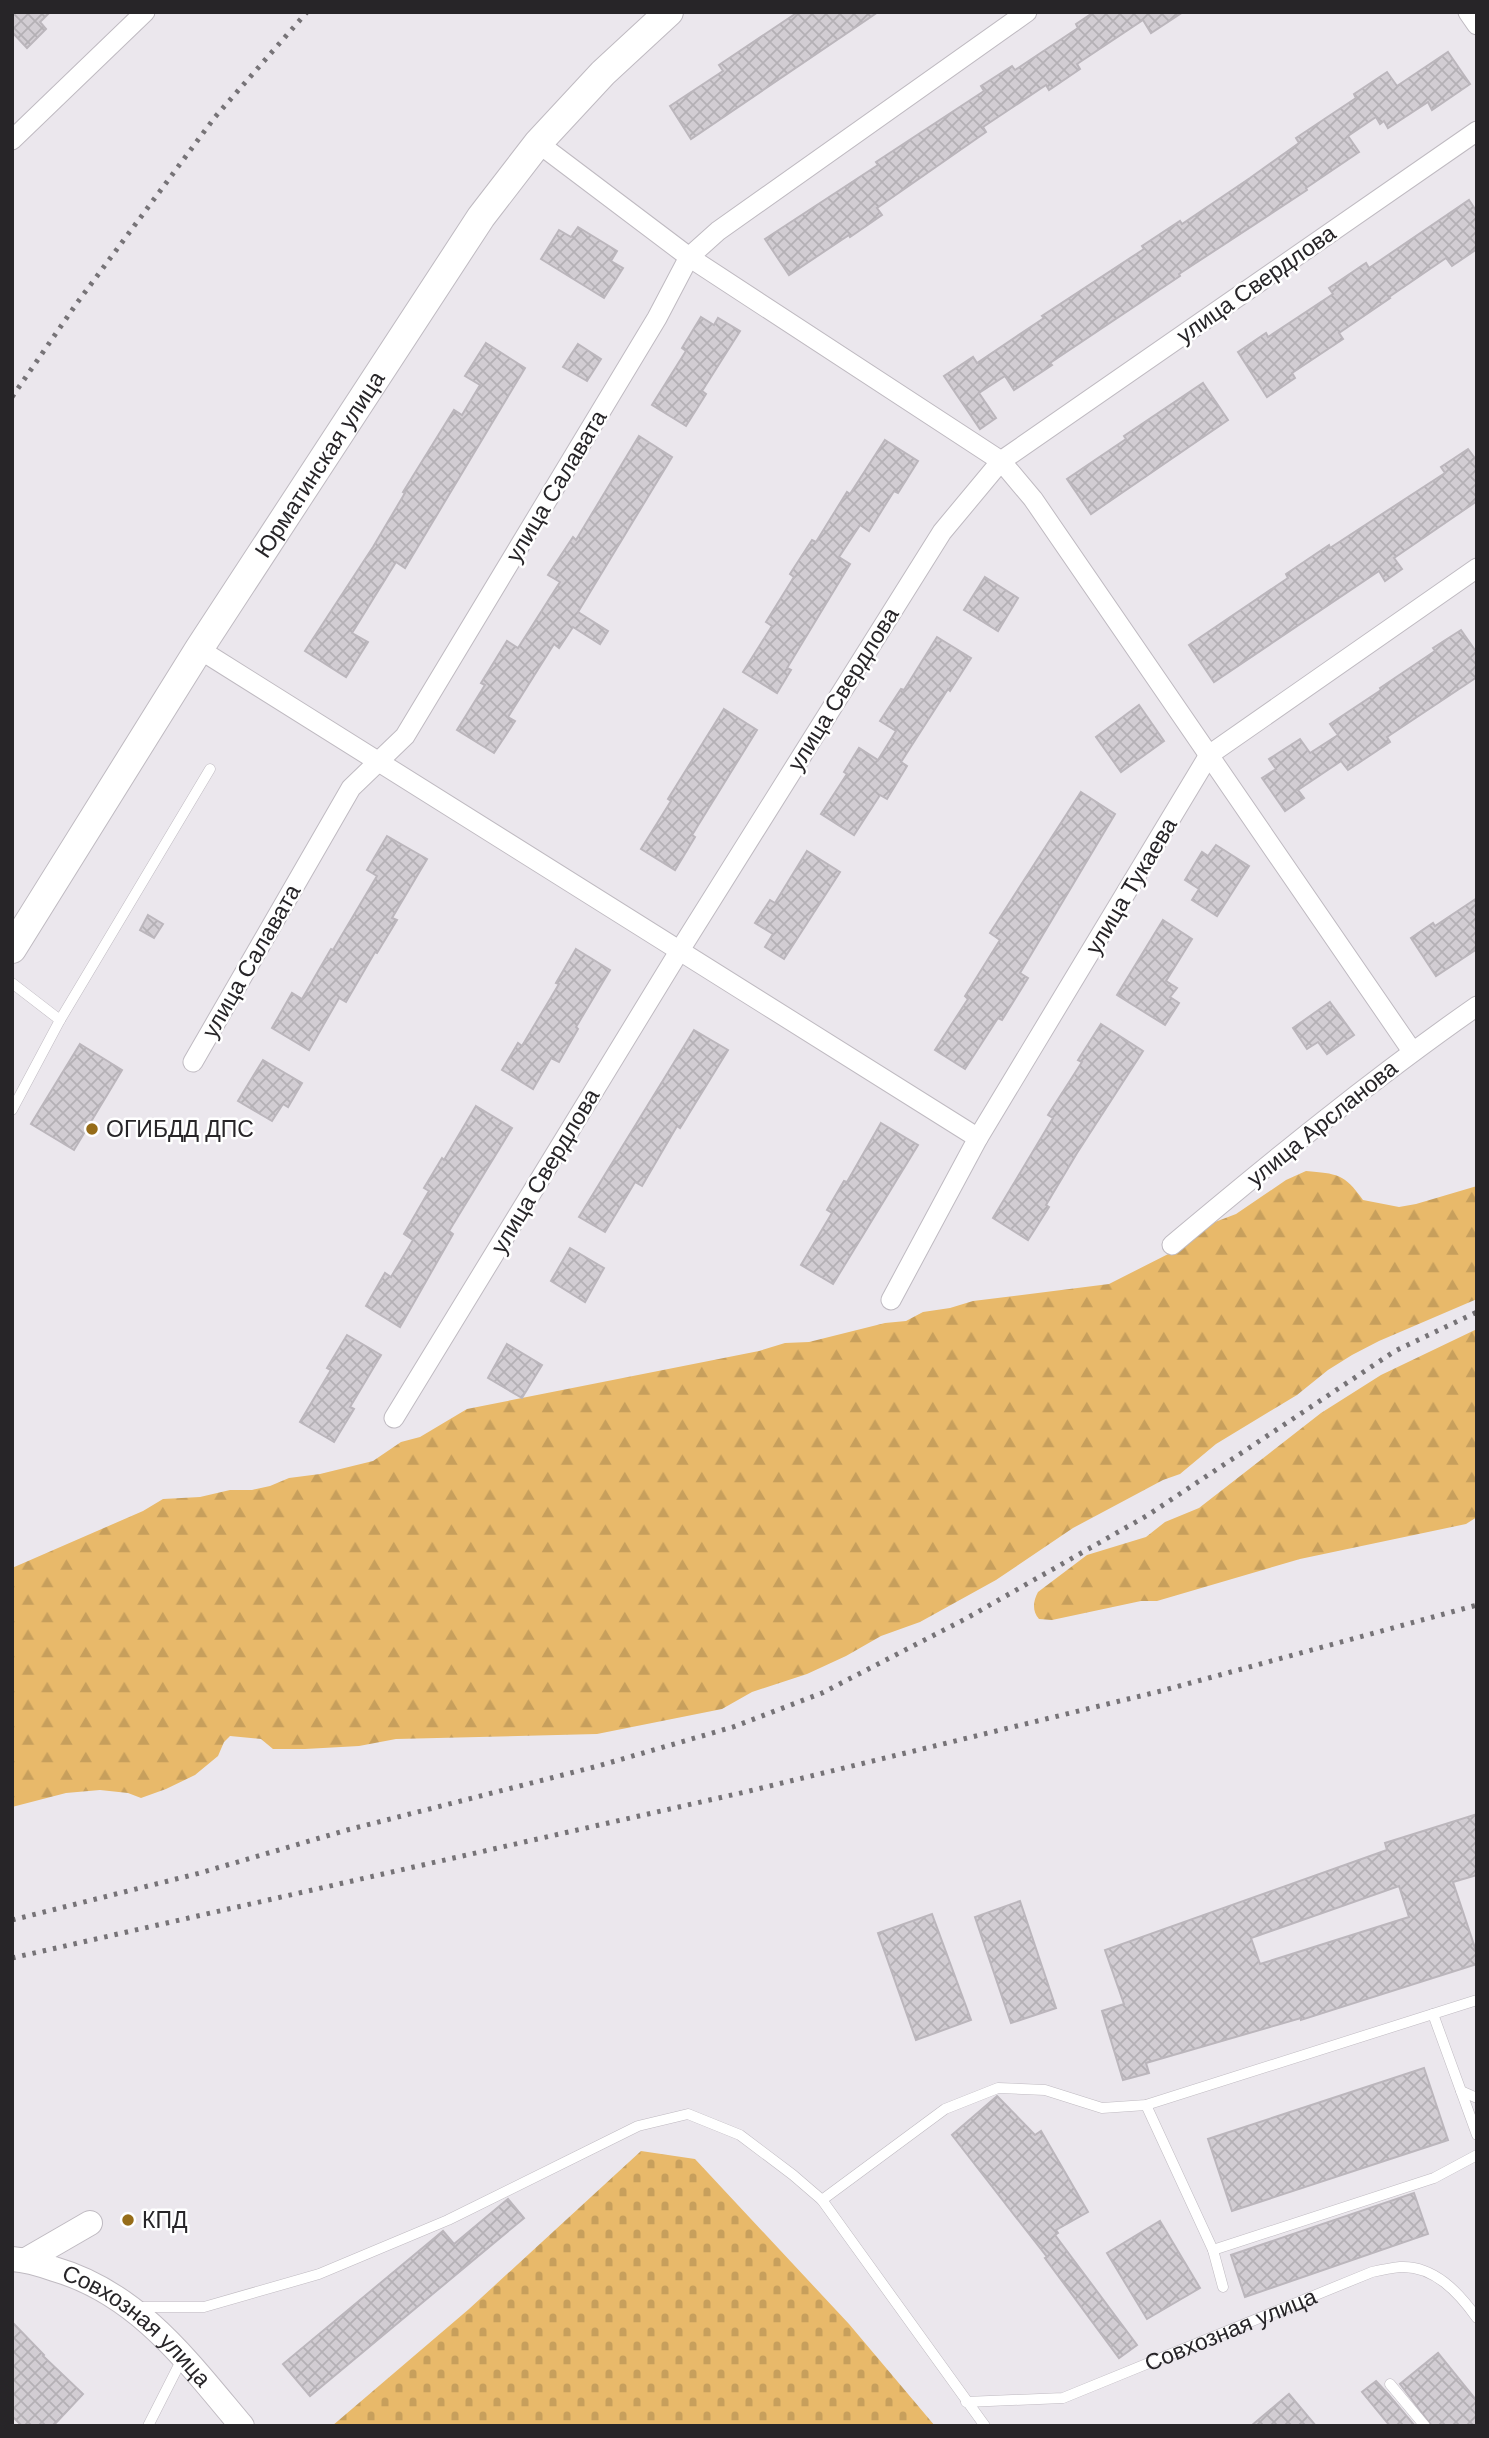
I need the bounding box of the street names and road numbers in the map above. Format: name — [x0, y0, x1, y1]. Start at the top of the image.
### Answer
street label: улица Свердлова — [1171, 218, 1342, 350]
street label: Юрматинская улица — [248, 365, 392, 563]
street label: улица Салавата — [499, 404, 613, 568]
street label: улица Свердлова — [781, 601, 906, 777]
street label: улица Тукаева — [1078, 812, 1184, 960]
street label: улица Салавата — [195, 879, 307, 1043]
street label: улица Арсланова — [1241, 1053, 1404, 1193]
street label: улица Свердлова — [484, 1083, 606, 1259]
street label: Совхозная улица — [58, 2258, 218, 2393]
street label: Совхозная улица — [1140, 2281, 1321, 2378]

